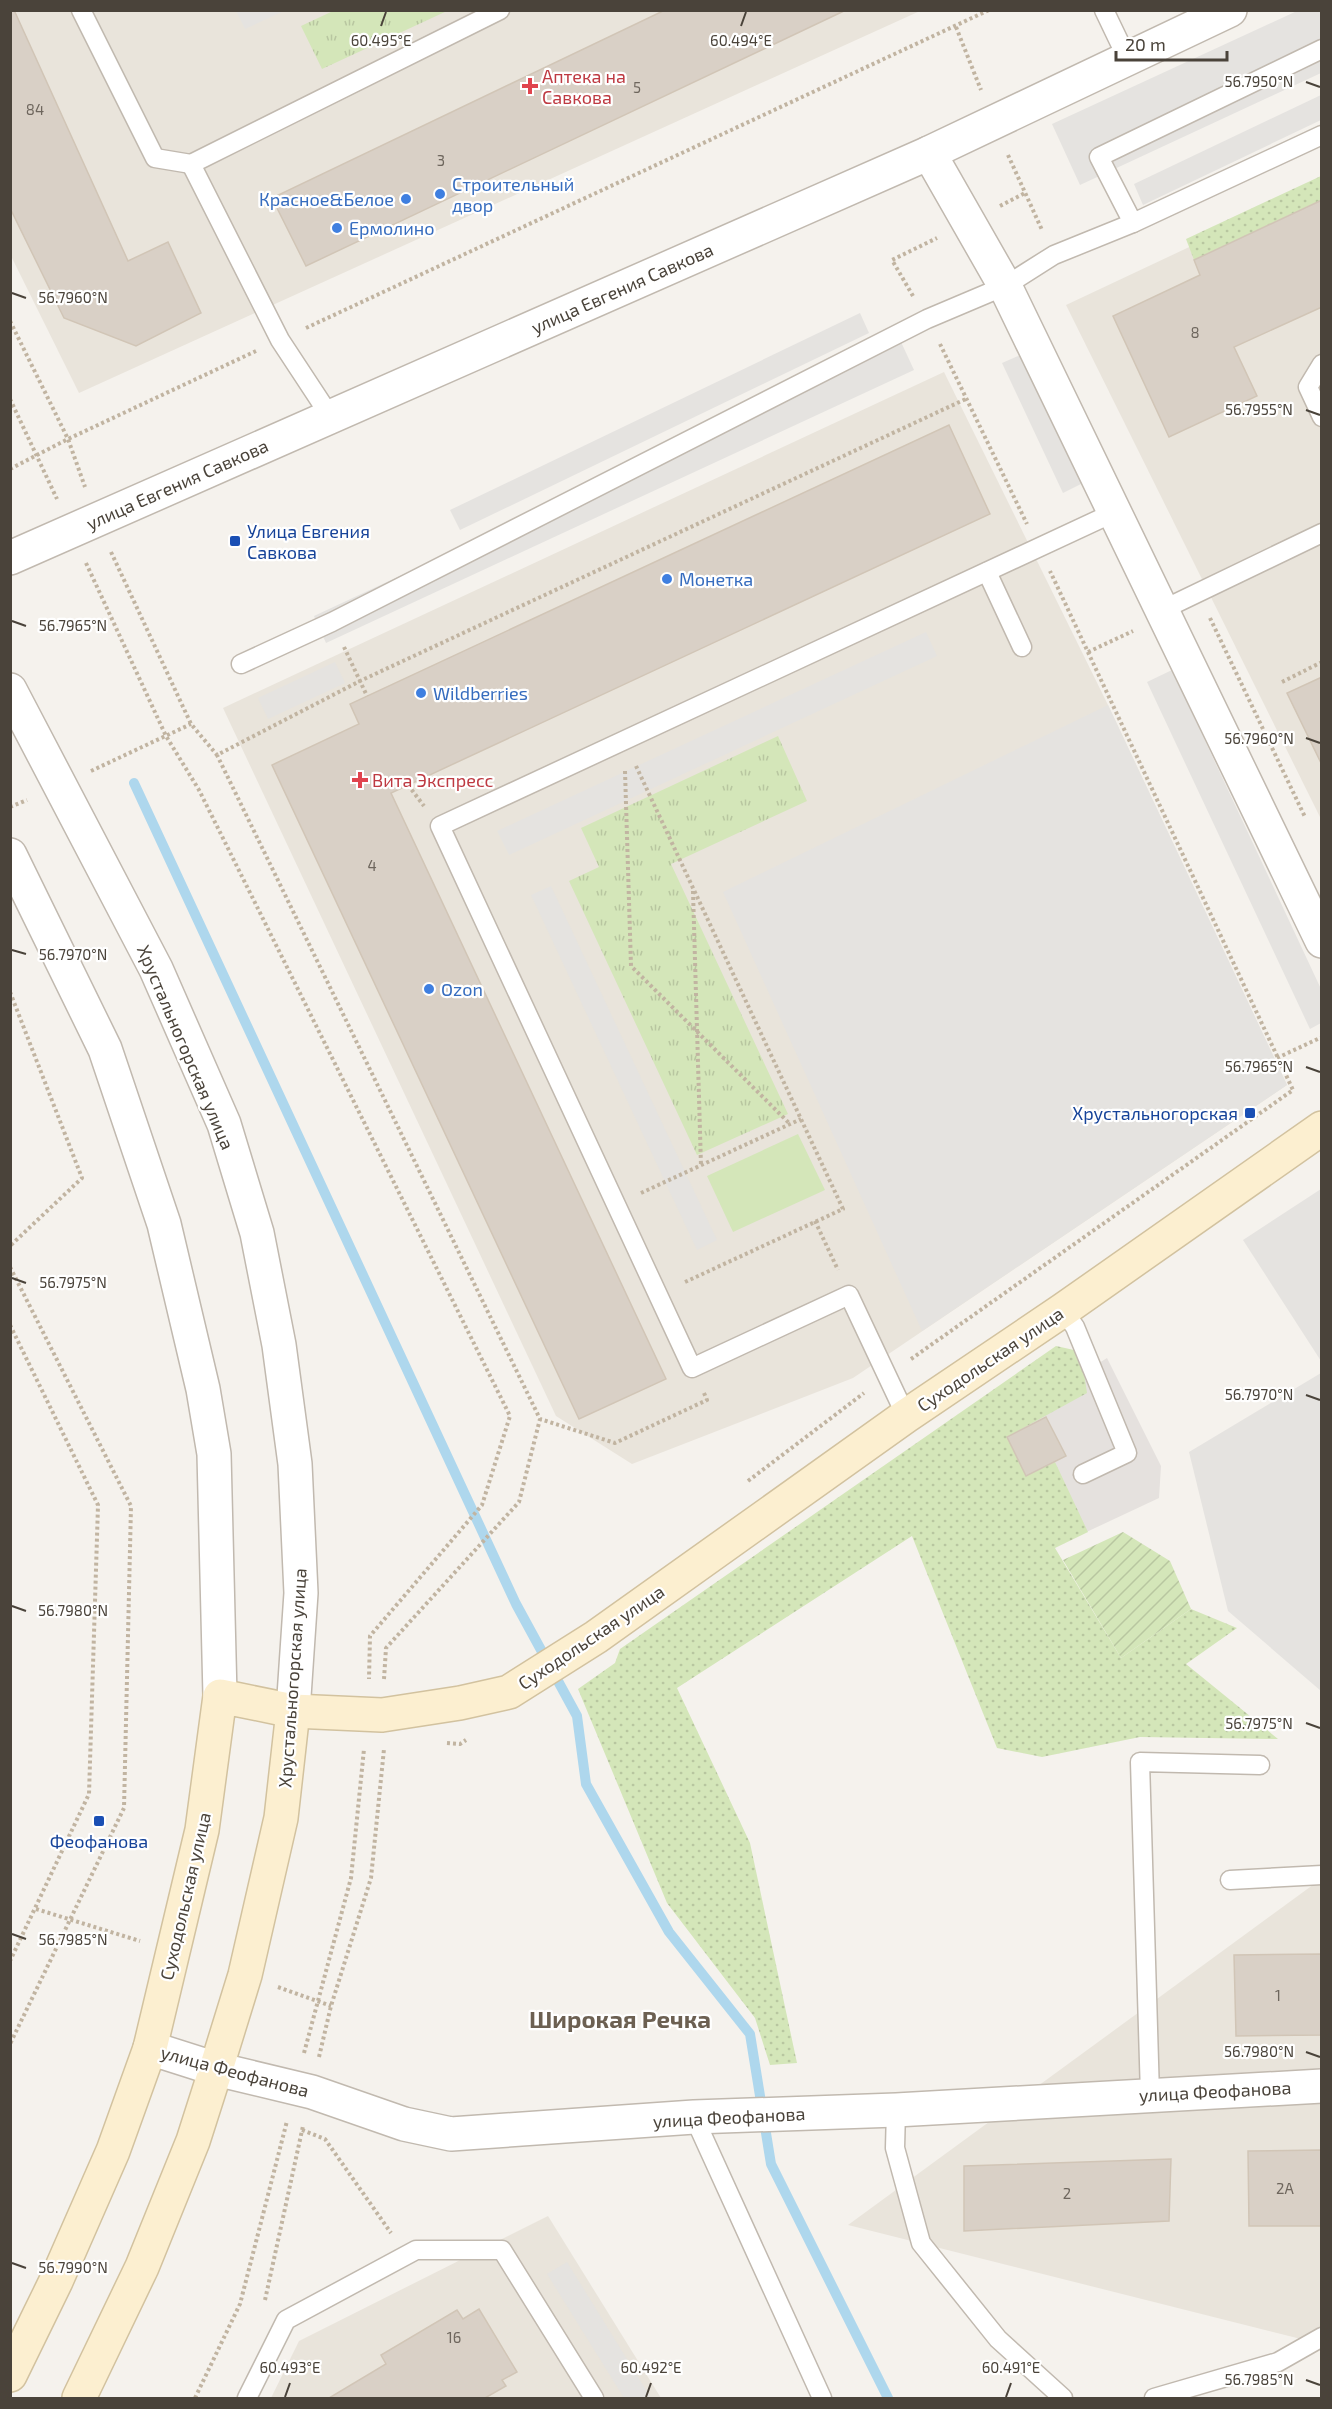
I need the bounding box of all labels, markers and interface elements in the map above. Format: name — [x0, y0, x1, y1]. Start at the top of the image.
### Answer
scale bar — [1116, 24, 1227, 62]
text: 60.495°E — [351, 31, 411, 49]
text: 60.494°E — [710, 31, 772, 49]
text: 20 m — [1125, 33, 1166, 55]
place label: Аптека на Савкова — [542, 65, 626, 108]
text: 56.7950°N — [1225, 72, 1293, 90]
house number: 5 — [633, 78, 641, 96]
marker: Аптека на Савкова — [523, 79, 537, 93]
house number: 84 — [26, 100, 44, 118]
house number: 3 — [437, 151, 445, 169]
place label: Строительный двор — [452, 173, 574, 216]
marker: Строительный двор — [433, 187, 447, 201]
place label: Красное&Белое — [259, 188, 394, 210]
marker: Красное&Белое — [399, 192, 413, 206]
place label: Ермолино — [349, 217, 435, 239]
marker: Ермолино — [330, 221, 344, 235]
street label: улица Евгения Савкова — [528, 238, 716, 338]
text: 56.7960°N — [38, 288, 108, 306]
house number: 8 — [1190, 323, 1200, 341]
text: 56.7955°N — [1225, 400, 1293, 418]
street label: улица Евгения Савкова — [83, 434, 271, 534]
place label: Улица Евгения Савкова — [247, 520, 370, 563]
marker: Улица Евгения Савкова — [228, 534, 242, 548]
place label: Монетка — [679, 568, 753, 590]
marker: Монетка — [660, 572, 674, 586]
text: 56.7965°N — [39, 616, 107, 634]
place label: Wildberries — [433, 682, 528, 704]
marker: Wildberries — [414, 686, 428, 700]
text: 56.7960°N — [1224, 729, 1294, 747]
place label: Вита Экспресс — [372, 769, 494, 791]
marker: Вита Экспресс — [353, 773, 367, 787]
house number: 4 — [367, 856, 377, 874]
street label: Хрустальногорская улица — [133, 941, 239, 1153]
text: 56.7970°N — [39, 945, 107, 963]
place label: Ozon — [441, 978, 483, 1000]
marker: Ozon — [422, 982, 436, 996]
text: 56.7965°N — [1225, 1057, 1293, 1075]
place label: Хрустальногорская — [1072, 1102, 1238, 1124]
marker: Хрустальногорская — [1243, 1106, 1257, 1120]
text: 56.7975°N — [39, 1273, 107, 1291]
street label: Суходольская улица — [913, 1302, 1067, 1416]
text: 56.7970°N — [1225, 1385, 1293, 1403]
street label: Хрустальногорская улица — [273, 1567, 311, 1789]
street label: Суходольская улица — [514, 1580, 668, 1694]
text: 56.7980°N — [38, 1601, 108, 1619]
text: 56.7975°N — [1225, 1714, 1293, 1732]
street label: Суходольская улица — [155, 1810, 215, 1982]
marker: Феофанова — [92, 1814, 106, 1828]
place label: Феофанова — [50, 1830, 148, 1852]
text: 56.7985°N — [39, 1930, 107, 1948]
house number: 1 — [1275, 1986, 1281, 2004]
district label: Широкая Речка — [529, 2004, 711, 2033]
street label: улица Феофанова — [158, 2041, 312, 2101]
text: 56.7980°N — [1224, 2042, 1294, 2060]
street label: улица Феофанова — [1138, 2076, 1292, 2106]
street label: улица Феофанова — [652, 2102, 806, 2132]
house number: 2А — [1276, 2179, 1295, 2197]
house number: 2 — [1063, 2184, 1071, 2202]
text: 56.7990°N — [38, 2258, 108, 2276]
house number: 16 — [447, 2328, 461, 2346]
text: 60.493°E — [260, 2358, 320, 2376]
text: 60.492°E — [620, 2358, 682, 2376]
text: 60.491°E — [982, 2358, 1040, 2376]
text: 56.7985°N — [1225, 2370, 1293, 2388]

